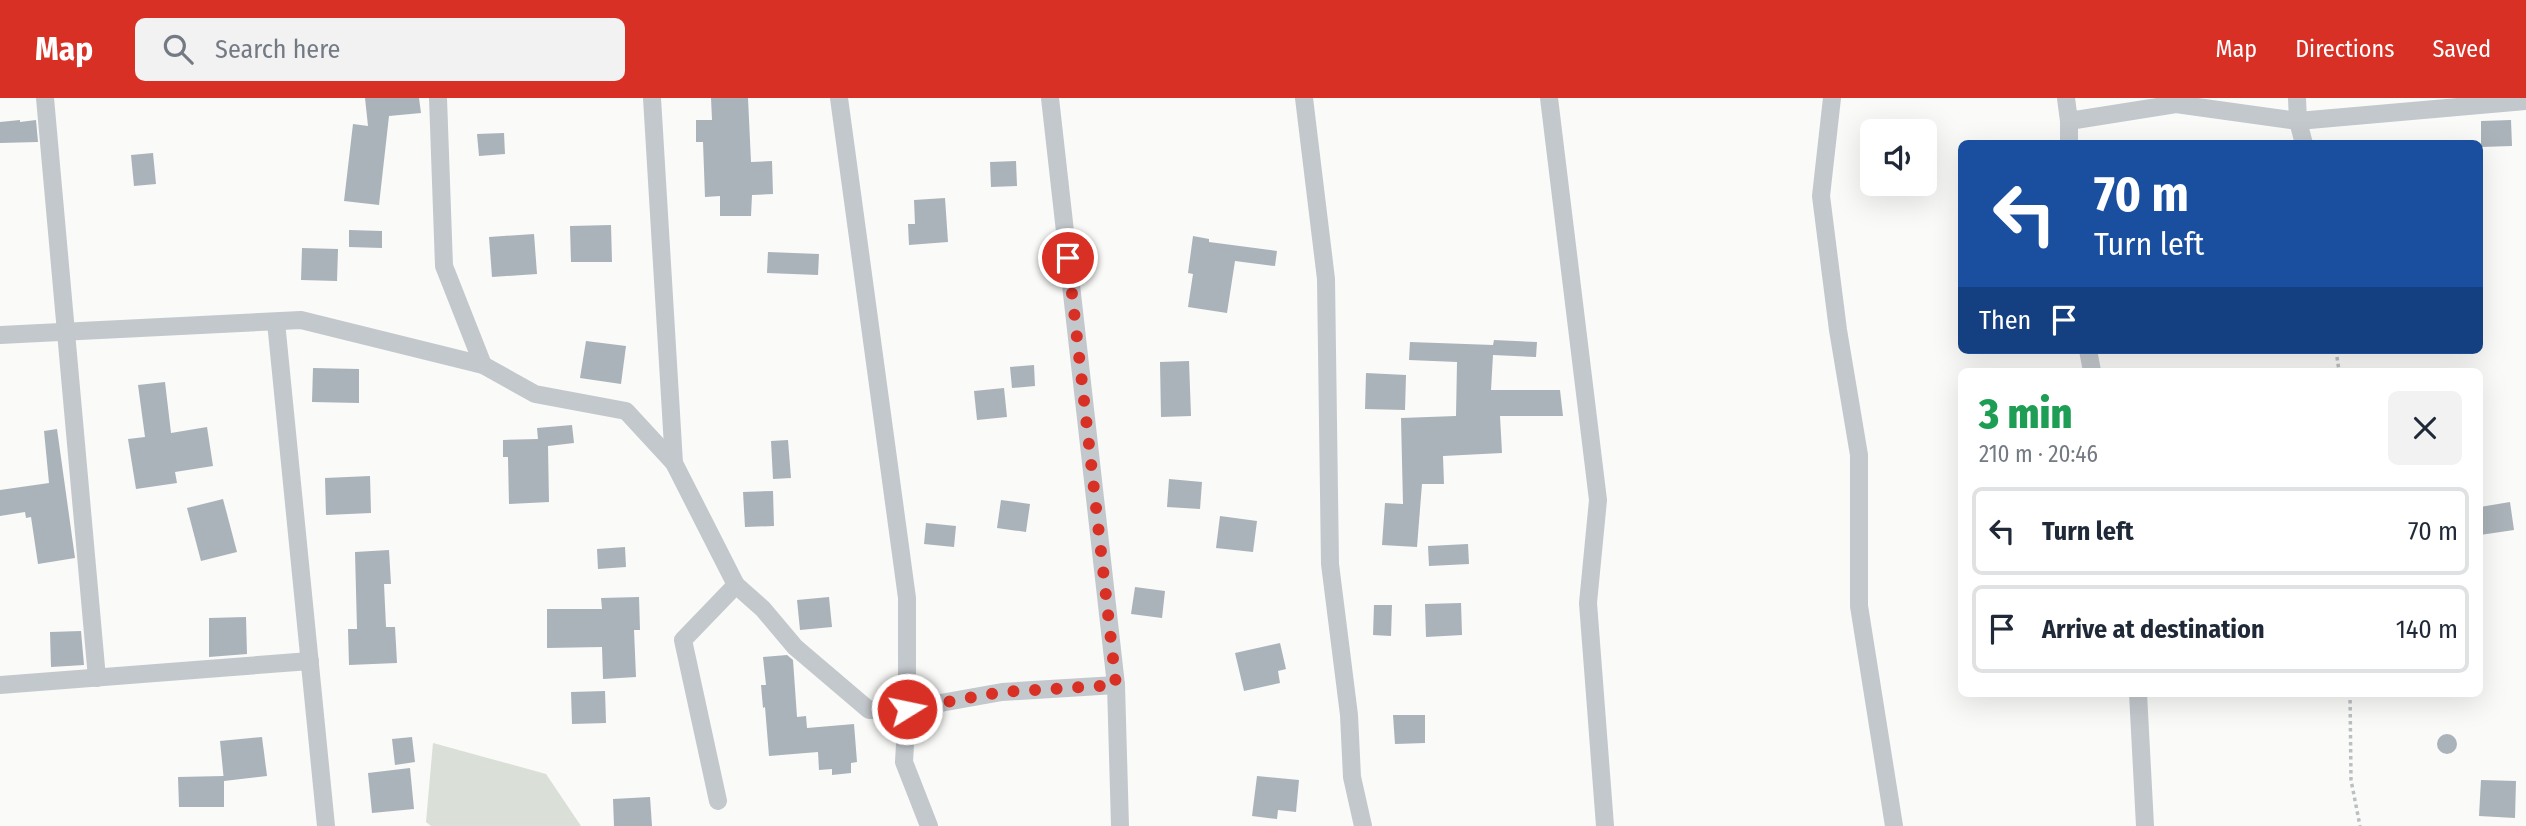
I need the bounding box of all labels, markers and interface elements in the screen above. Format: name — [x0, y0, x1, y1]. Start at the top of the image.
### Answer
search box — [135, 18, 625, 81]
text: Map — [35, 29, 93, 69]
icon: search — [159, 30, 197, 68]
text: Search here — [215, 34, 340, 65]
text: Map — [2216, 35, 2257, 63]
text: Directions — [2295, 35, 2394, 63]
text: Saved — [2432, 35, 2491, 63]
map controls — [1860, 119, 1937, 196]
button: sound — [1860, 119, 1937, 196]
text: 70 m — [2094, 165, 2189, 224]
icon: left — [1979, 168, 2070, 259]
text: Turn left — [2094, 225, 2204, 263]
pin — [1038, 228, 1098, 288]
icon: arrive — [1049, 239, 1087, 277]
icon: arrive — [2045, 301, 2083, 339]
text: Then — [1979, 305, 2031, 336]
text: 3 min — [1979, 389, 2072, 439]
button: close — [2388, 391, 2462, 465]
text: 210 m · 20:46 — [1979, 440, 2098, 468]
icon: left — [1983, 512, 2021, 550]
text: Turn left — [2042, 516, 2134, 547]
text: 70 m — [2408, 516, 2458, 547]
icon: arrive — [1983, 610, 2021, 648]
text: Arrive at destination — [2042, 614, 2265, 645]
text: 140 m — [2396, 614, 2458, 645]
position arrow — [870, 672, 944, 746]

